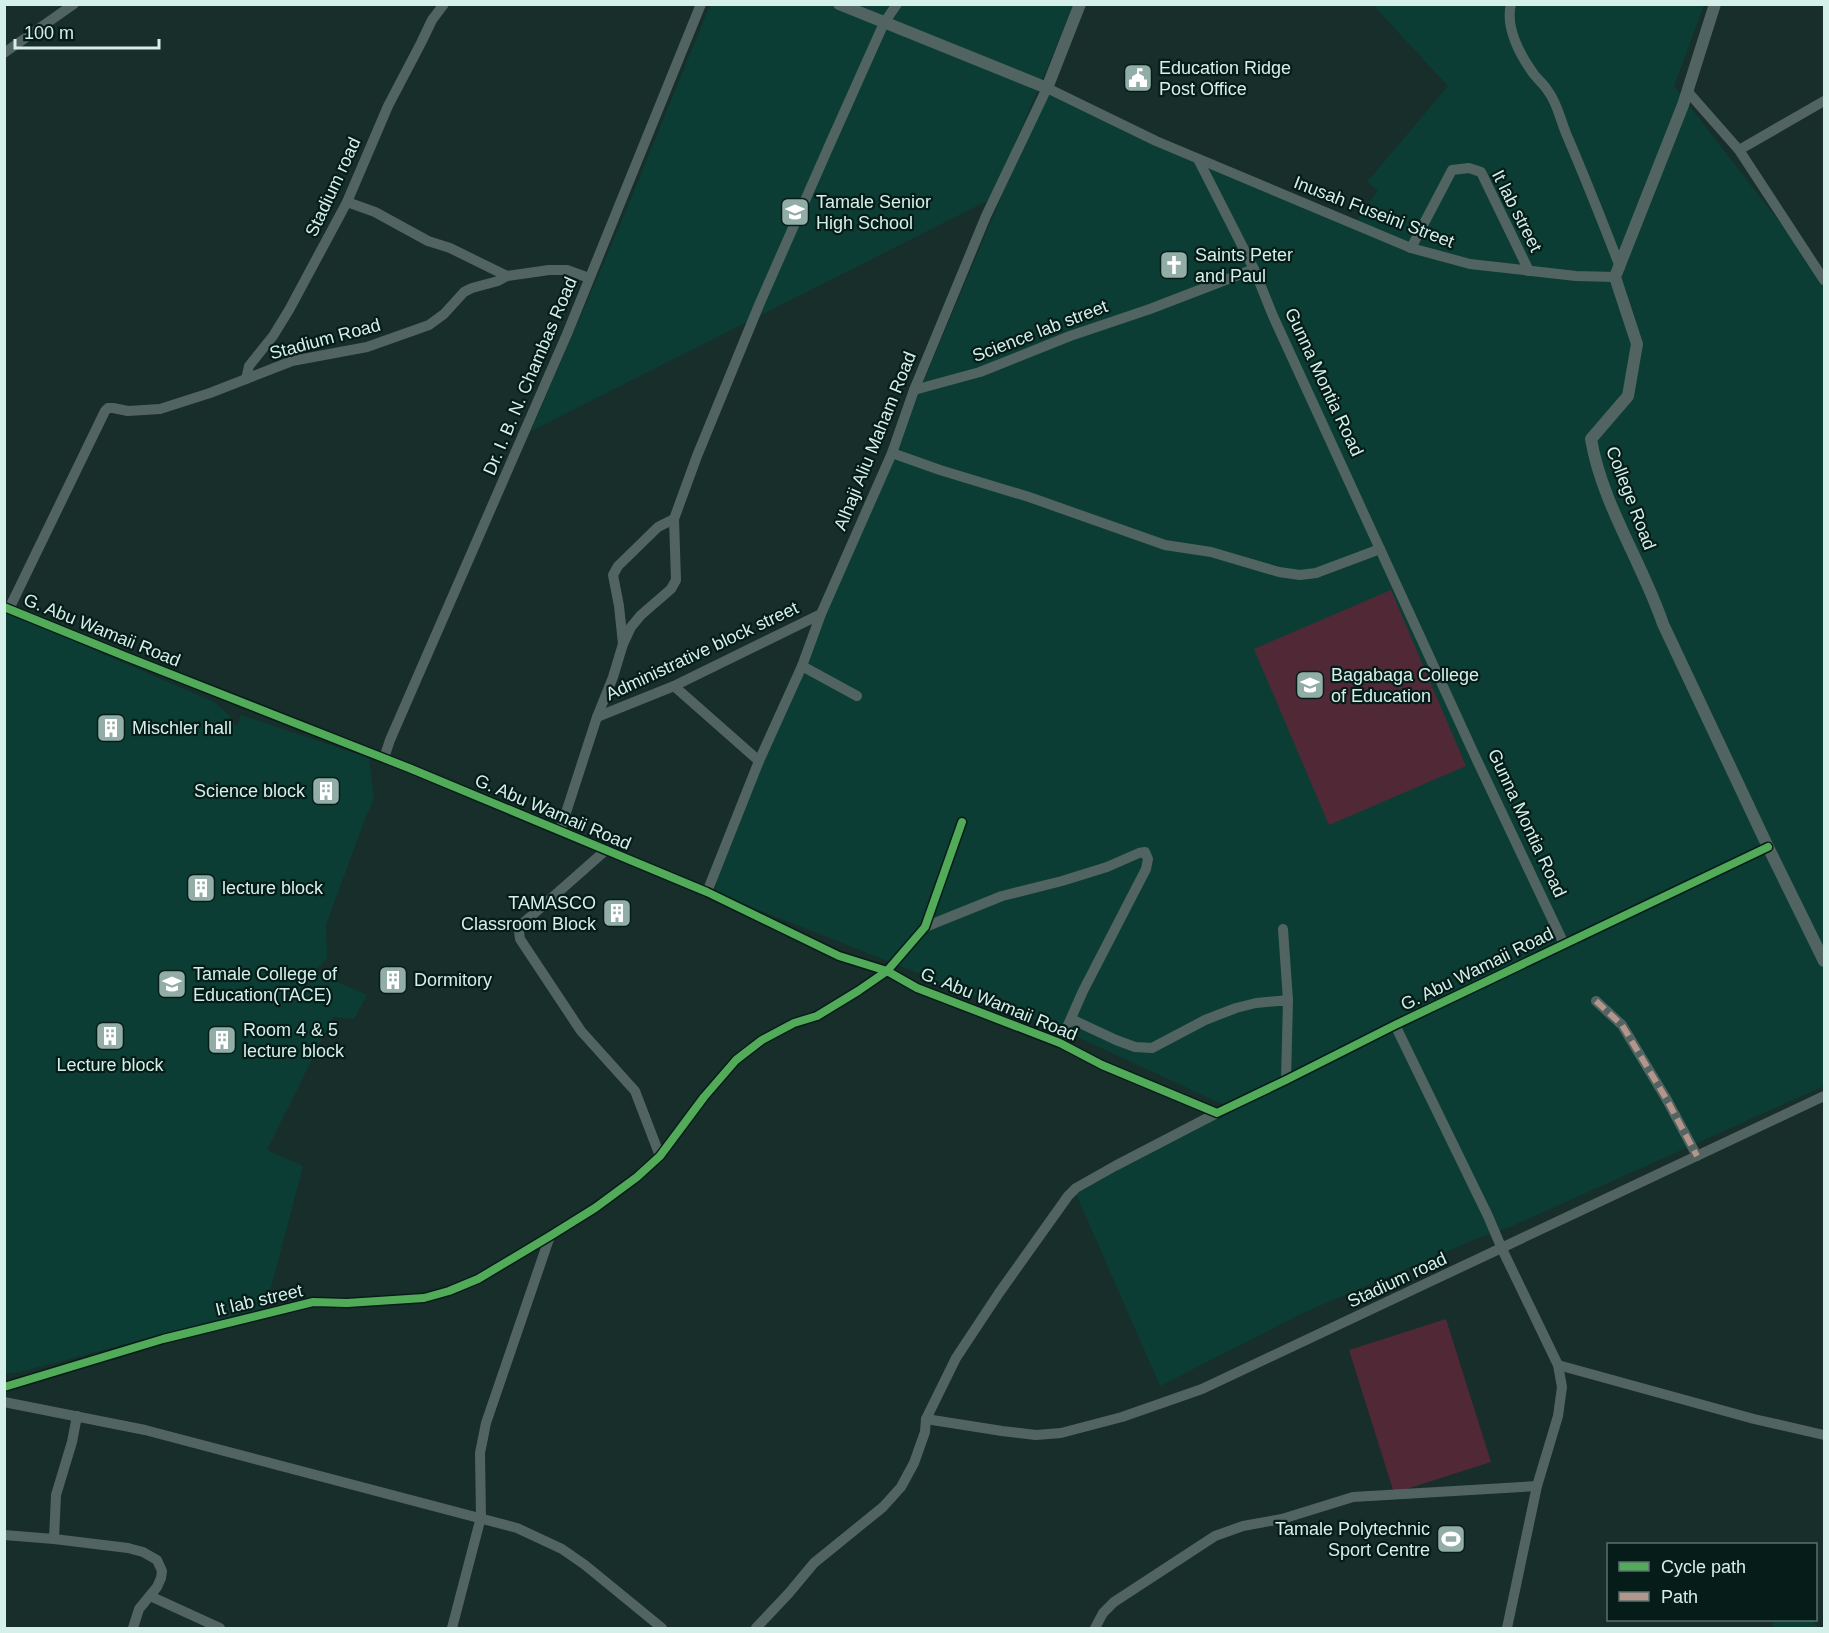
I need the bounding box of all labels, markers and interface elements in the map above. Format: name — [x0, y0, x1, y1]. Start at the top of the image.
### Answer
scale bar — [15, 12, 159, 50]
text: 100 m — [24, 23, 74, 43]
place label: Education Ridge Post Office — [1159, 58, 1291, 99]
public building icon: Education Ridge Post Office — [1122, 62, 1154, 94]
street label: Stadium road — [301, 134, 365, 240]
street label: It lab street — [1488, 167, 1546, 255]
street label: Inusah Fuseini Street — [1291, 172, 1457, 252]
place label: Tamale Senior High School — [816, 192, 931, 233]
school or university icon: Tamale Senior High School — [779, 196, 811, 228]
place label: Saints Peter and Paul — [1195, 245, 1293, 286]
church icon: Saints Peter and Paul — [1158, 249, 1190, 281]
street label: Dr. I. B. N. Chambas Road — [479, 274, 581, 478]
street label: Science lab street — [970, 296, 1110, 366]
street label: Gunna Montia Road — [1281, 305, 1367, 459]
street label: Stadium Road — [267, 315, 383, 363]
street label: Alhaji Aliu Maham Road — [830, 349, 920, 533]
street label: College Road — [1602, 443, 1660, 553]
street label: G. Abu Wamaii Road — [21, 589, 183, 671]
street label: Administrative block street — [603, 598, 801, 704]
place label: Bagabaga College of Education — [1331, 665, 1479, 706]
school or university icon: Bagabaga College of Education — [1294, 669, 1326, 701]
building icon: Mischler hall — [95, 712, 127, 744]
place label: Mischler hall — [132, 718, 232, 738]
street label: Gunna Montia Road — [1484, 746, 1570, 900]
street label: G. Abu Wamaii Road — [472, 770, 634, 854]
building icon: Science block — [310, 775, 342, 807]
place label: Science block — [194, 781, 306, 801]
building icon: lecture block — [185, 872, 217, 904]
place label: lecture block — [222, 878, 324, 898]
place label: TAMASCO Classroom Block — [461, 893, 597, 934]
building icon: TAMASCO Classroom Block — [601, 897, 633, 929]
street label: G. Abu Wamaii Road — [1397, 923, 1557, 1015]
street label: G. Abu Wamaii Road — [918, 963, 1080, 1045]
place label: Tamale College of Education(TACE) — [193, 964, 338, 1005]
building icon: Dormitory — [377, 964, 409, 996]
school or university icon: Tamale College of Education(TACE) — [156, 968, 188, 1000]
place label: Dormitory — [414, 970, 492, 990]
building icon: Lecture block — [94, 1020, 126, 1052]
place label: Room 4 & 5 lecture block — [243, 1020, 345, 1061]
building icon: Room 4 & 5 lecture block — [206, 1024, 238, 1056]
place label: Lecture block — [56, 1055, 165, 1075]
street label: Stadium road — [1344, 1248, 1450, 1312]
street label: It lab street — [213, 1280, 305, 1320]
place label: Tamale Polytechnic Sport Centre — [1275, 1519, 1430, 1560]
sports icon: Tamale Polytechnic Sport Centre — [1435, 1523, 1467, 1555]
legend — [1607, 1543, 1817, 1621]
text: Cycle path — [1661, 1557, 1746, 1577]
text: Path — [1661, 1587, 1698, 1607]

